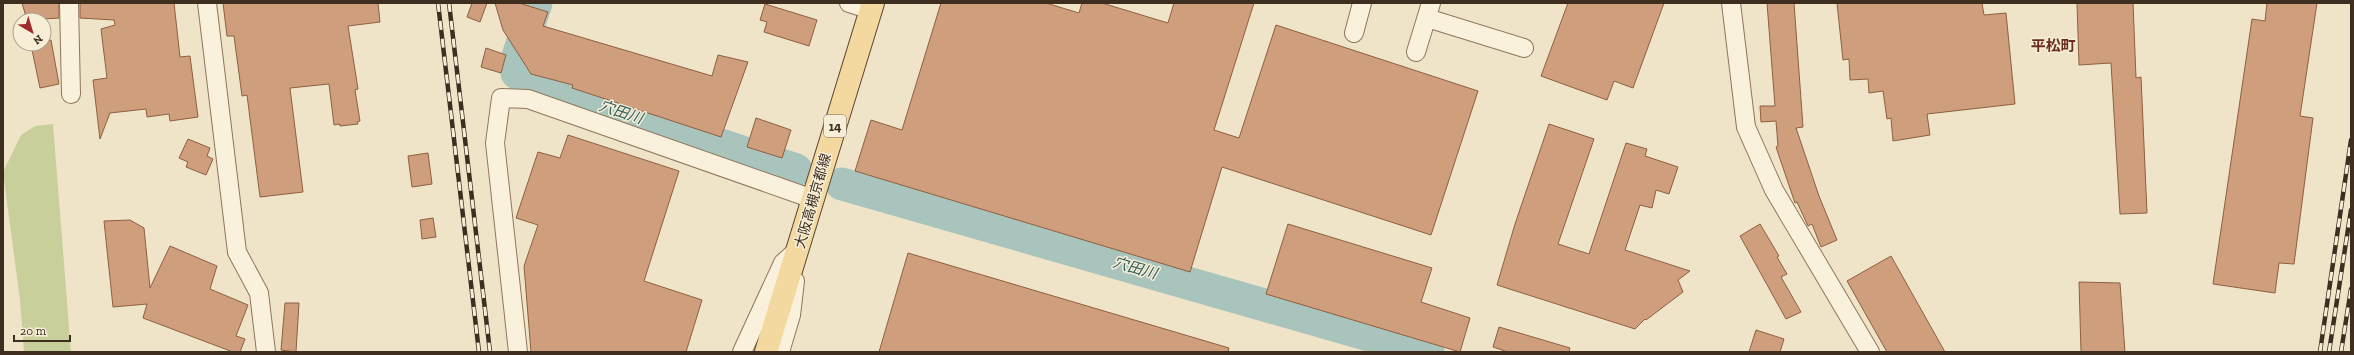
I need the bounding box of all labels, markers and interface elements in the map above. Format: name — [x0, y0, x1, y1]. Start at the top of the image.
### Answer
north arrow — [12, 12, 52, 52]
text: N — [30, 32, 45, 48]
district label: 平松町 — [2030, 37, 2076, 55]
water label: 穴田川 — [597, 96, 647, 128]
road number: 14 — [824, 115, 846, 137]
street label: 大阪高槻京都線 — [791, 152, 835, 250]
water label: 穴田川 — [1111, 253, 1161, 283]
scale bar — [14, 317, 70, 343]
text: 20 m — [20, 324, 47, 338]

